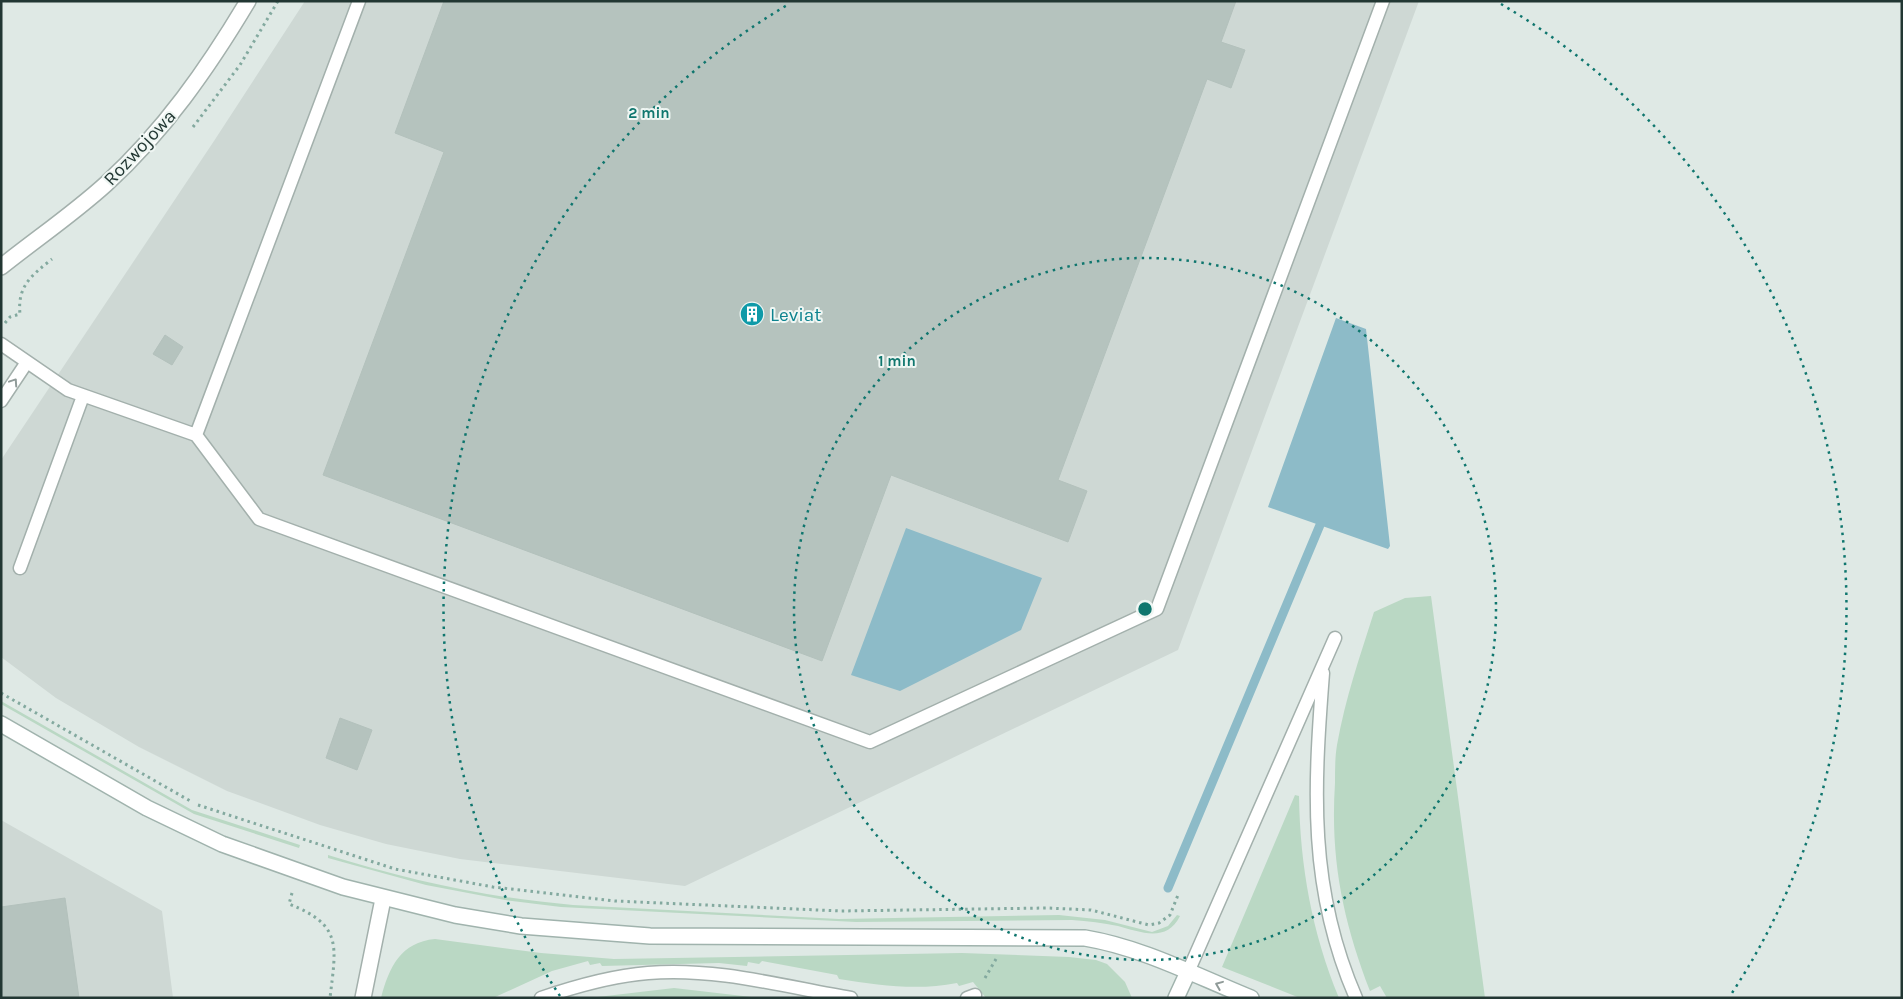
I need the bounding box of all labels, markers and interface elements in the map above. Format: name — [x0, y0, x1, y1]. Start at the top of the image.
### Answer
text: 2 min — [628, 104, 670, 122]
street label: Rozwojowa — [99, 105, 180, 190]
building icon: Leviat — [739, 301, 765, 327]
place label: Leviat — [770, 304, 821, 326]
text: 1 min — [878, 352, 916, 370]
one-way arrow — [8, 378, 17, 388]
centre of rings — [1136, 600, 1154, 618]
one-way arrow — [1215, 981, 1224, 991]

